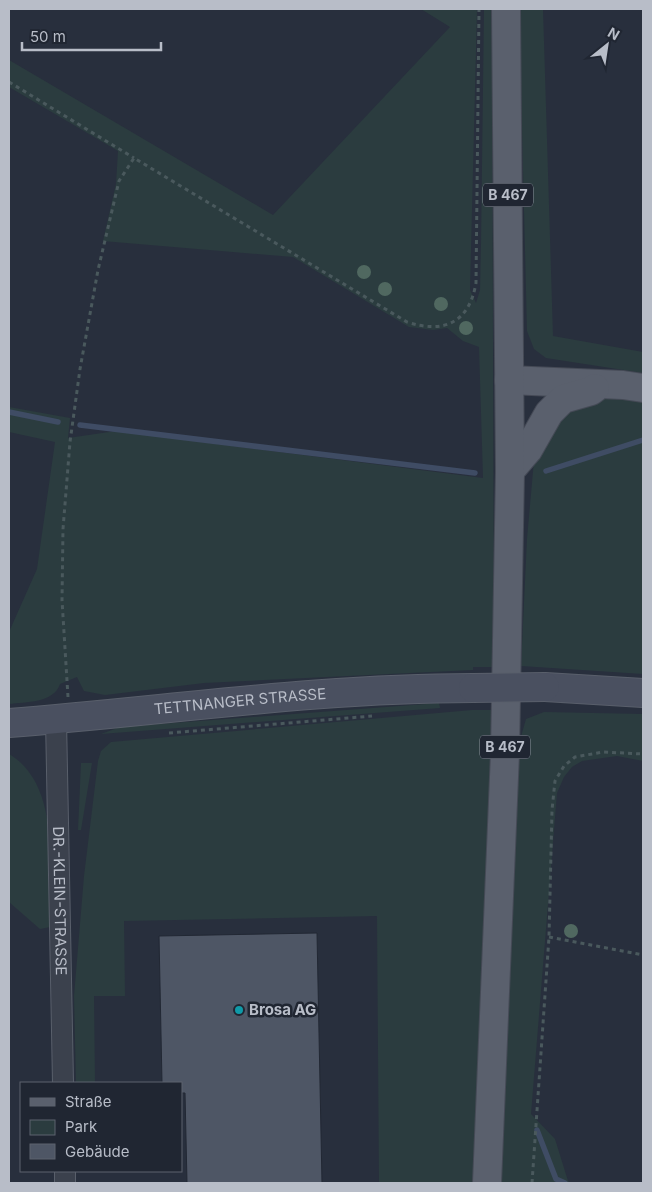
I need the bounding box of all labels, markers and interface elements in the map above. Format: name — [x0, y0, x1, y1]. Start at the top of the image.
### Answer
scale bar — [22, 20, 161, 52]
north arrow — [582, 20, 632, 70]
text: N — [605, 23, 623, 43]
text: 50 m — [30, 27, 66, 46]
road number: B 467 — [483, 184, 533, 206]
street label: TETTNANGER STRASSE — [153, 684, 327, 719]
road number: B 467 — [480, 736, 530, 759]
street label: DR.-KLEIN-STRASSE — [49, 826, 71, 976]
place label: Brosa AG — [249, 1000, 316, 1019]
marker: Brosa AG — [233, 1004, 245, 1016]
legend — [20, 1082, 182, 1172]
text: Straße — [65, 1092, 112, 1111]
text: Park — [65, 1117, 98, 1136]
text: Gebäude — [65, 1142, 130, 1161]

